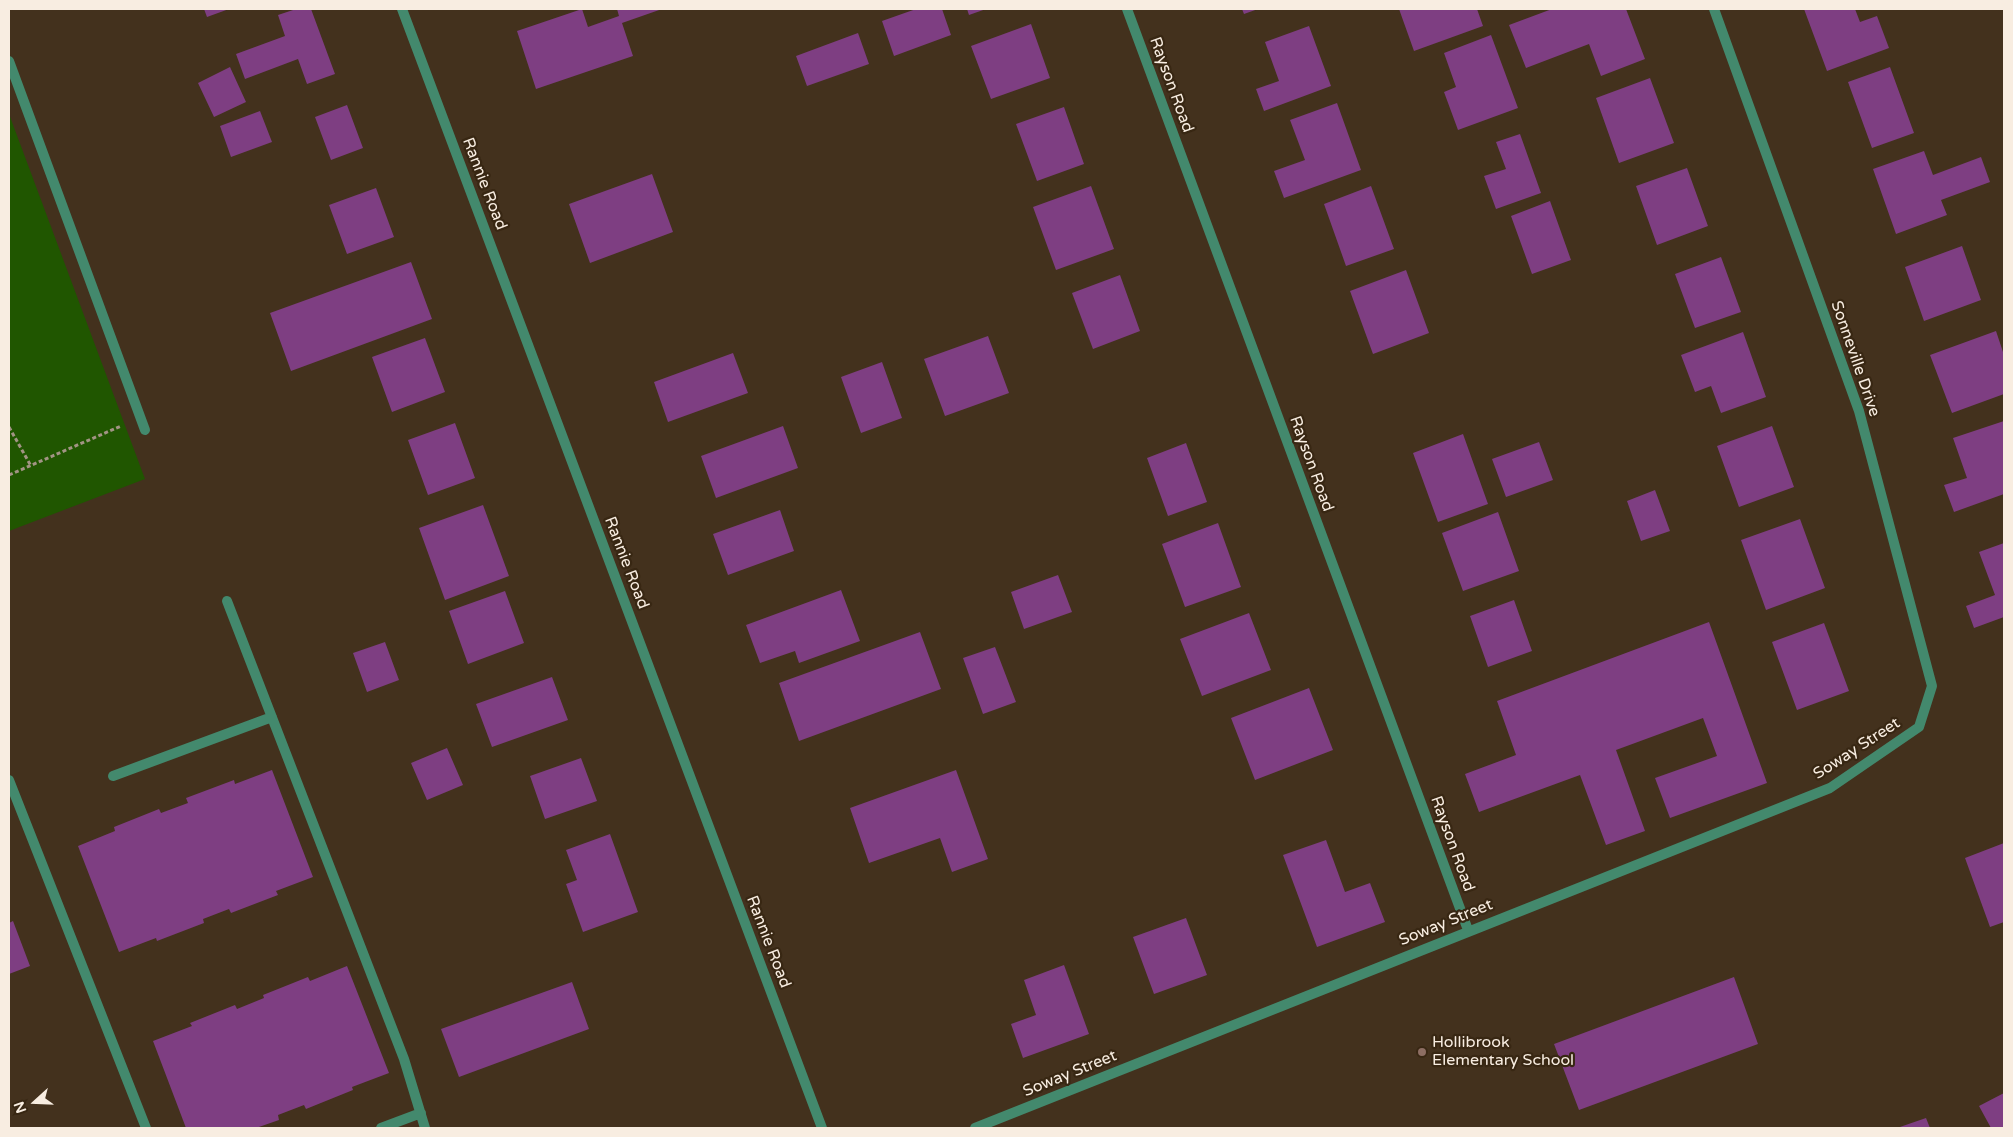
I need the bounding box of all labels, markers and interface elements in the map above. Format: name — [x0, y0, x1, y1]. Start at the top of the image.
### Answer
street label: Rayson Road — [1145, 35, 1197, 135]
street label: Rannie Road — [458, 135, 510, 233]
street label: Sonneville Drive — [1826, 299, 1884, 419]
street label: Rayson Road — [1285, 414, 1337, 514]
street label: Rannie Road — [600, 514, 652, 612]
street label: Soway Street — [1810, 714, 1904, 784]
street label: Rayson Road — [1426, 794, 1478, 894]
street label: Rannie Road — [742, 893, 794, 991]
street label: Soway Street — [1396, 895, 1496, 951]
place label: Hollibrook Elementary School — [1432, 1033, 1574, 1071]
street label: Soway Street — [1020, 1046, 1120, 1102]
marker: Hollibrook Elementary School — [1416, 1046, 1428, 1058]
north arrow — [10, 1077, 60, 1127]
text: N — [11, 1099, 30, 1115]

